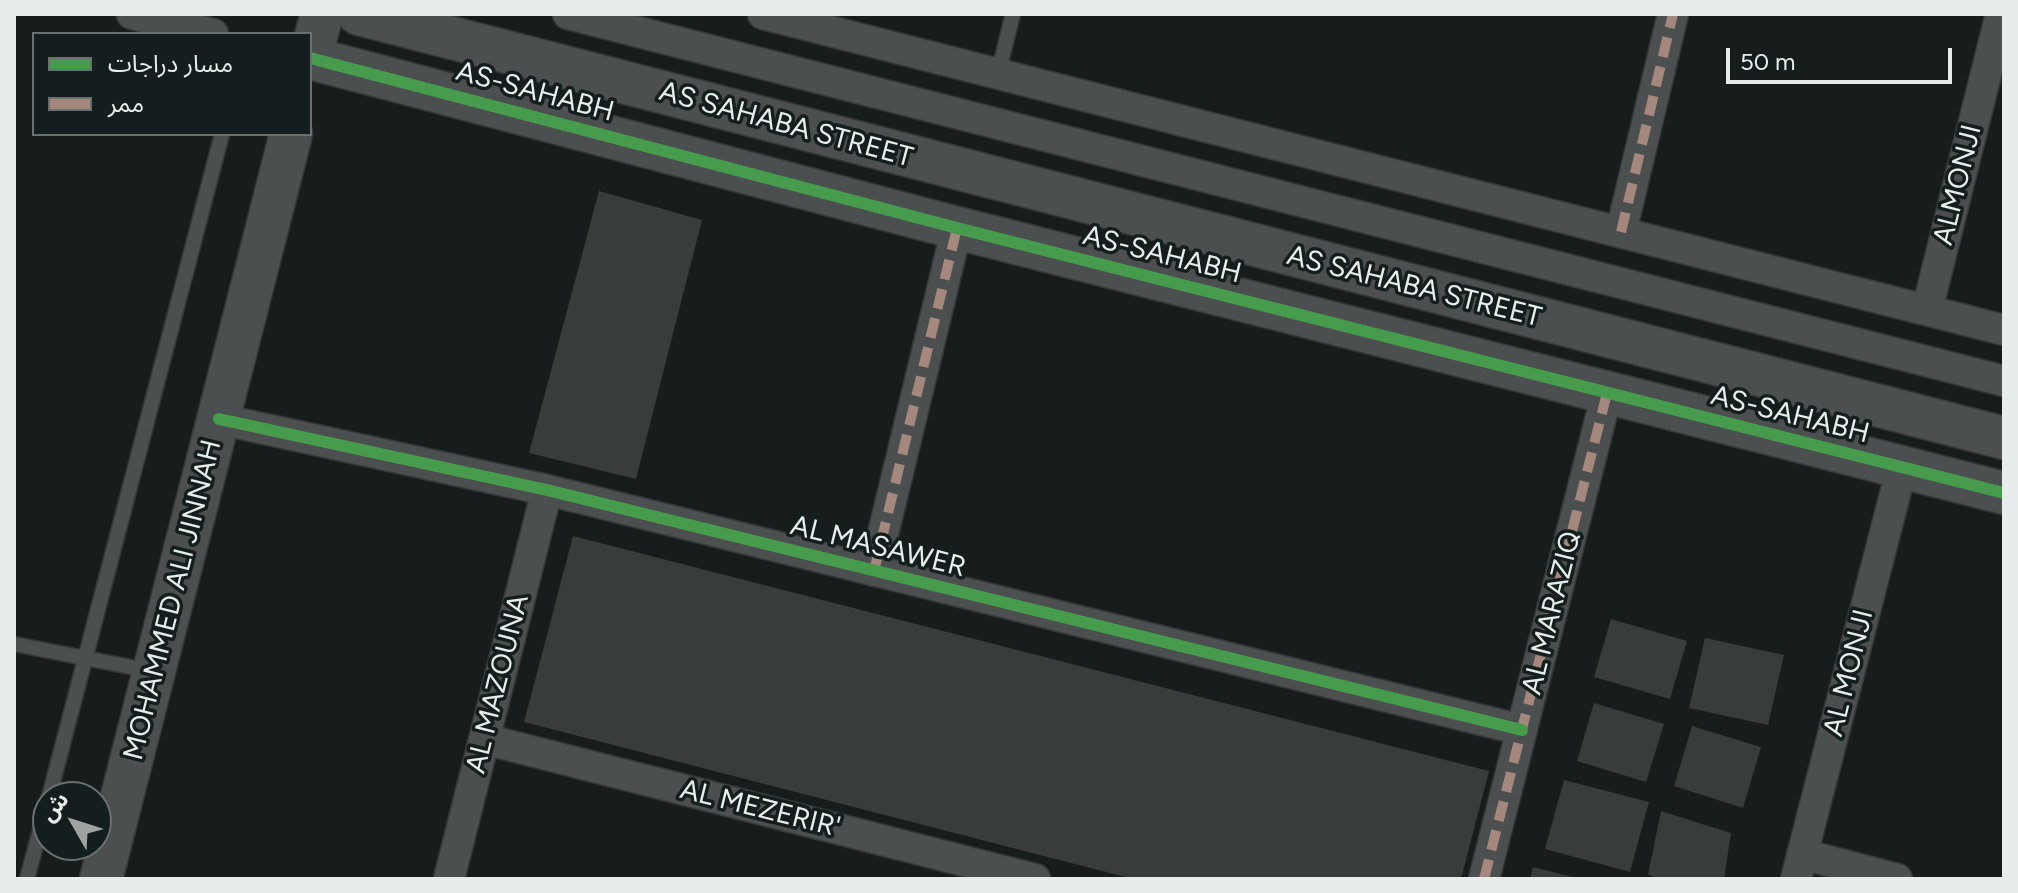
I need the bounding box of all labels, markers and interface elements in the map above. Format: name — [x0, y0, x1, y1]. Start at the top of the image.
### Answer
legend — [32, 32, 312, 136]
scale bar — [1730, 32, 1956, 82]
text: 50 m — [1740, 47, 1796, 76]
text: مسار دراجات — [108, 49, 233, 78]
street label: AS-SAHABH — [452, 55, 618, 129]
street label: AS SAHABA STREET — [656, 75, 916, 175]
text: ممر — [108, 89, 144, 118]
street label: ALMONJI — [1927, 121, 1989, 249]
street label: AS-SAHABH — [1079, 219, 1245, 291]
street label: AS SAHABA STREET — [1283, 239, 1545, 335]
street label: AS-SAHABH — [1707, 379, 1873, 451]
street label: MOHAMMED ALI JINNAH — [117, 436, 229, 764]
street label: AL MASAWER — [787, 509, 969, 585]
street label: AL MARAZIQ — [1516, 528, 1588, 698]
street label: AL MAZOUNA — [460, 591, 536, 777]
street label: AL MONJI — [1817, 606, 1881, 740]
street label: AL MEZERIR' — [677, 773, 843, 845]
north arrow — [32, 781, 112, 861]
text: ش — [35, 787, 74, 827]

